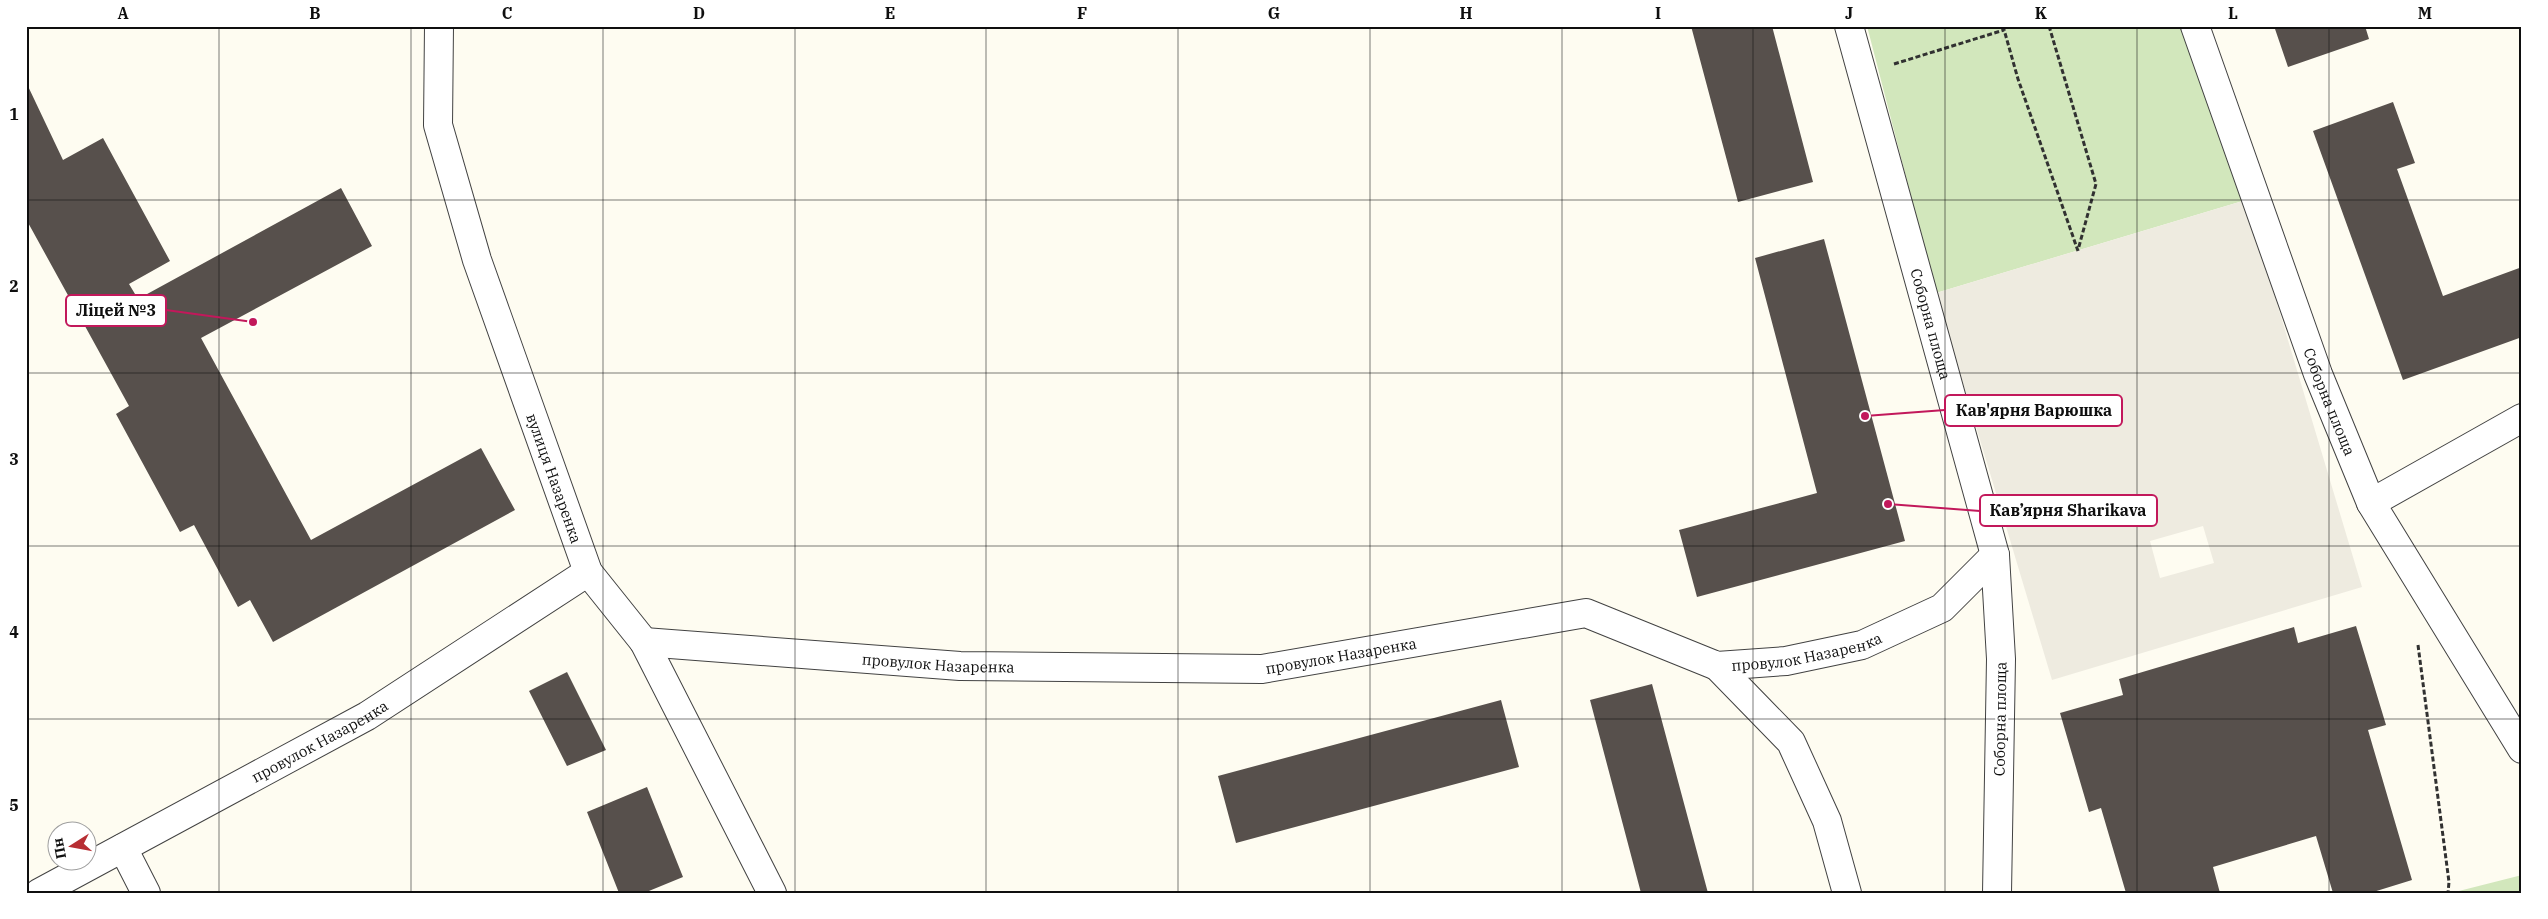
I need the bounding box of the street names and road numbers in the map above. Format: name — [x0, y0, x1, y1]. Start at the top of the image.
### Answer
street label: Соборна площа — [1907, 266, 1956, 382]
street label: Соборна площа — [2300, 345, 2360, 458]
street label: вулиця Назаренка — [523, 410, 586, 546]
street label: провулок Назаренка — [1731, 628, 1885, 674]
street label: провулок Назаренка — [1264, 633, 1418, 678]
street label: провулок Назаренка — [861, 649, 1015, 676]
street label: Соборна площа — [1990, 662, 2010, 776]
street label: провулок Назаренка — [248, 696, 391, 786]

